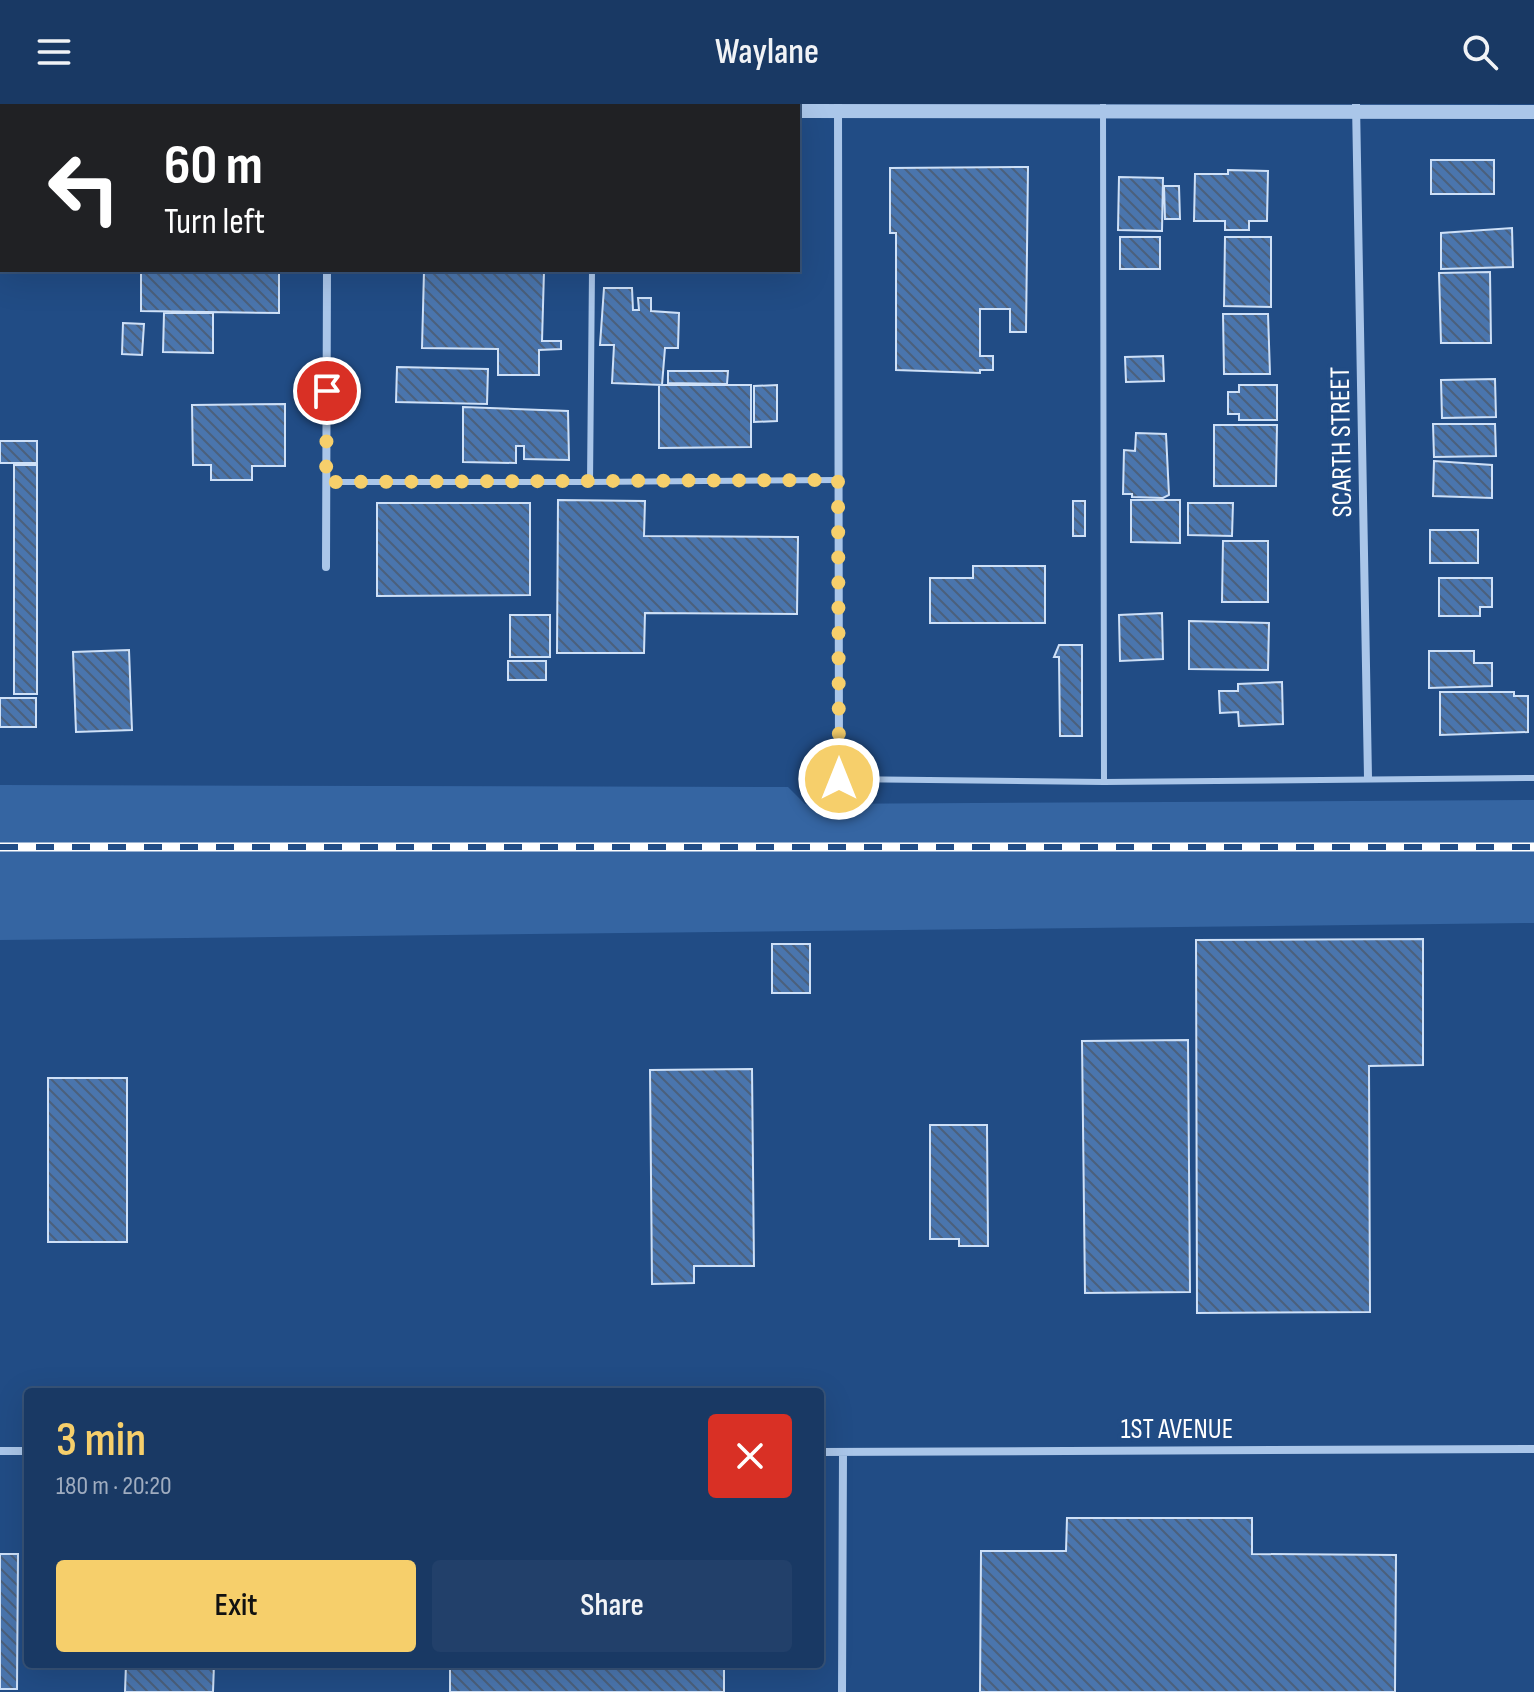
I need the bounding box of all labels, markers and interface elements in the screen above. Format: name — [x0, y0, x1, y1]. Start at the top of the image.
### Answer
icon: menu — [32, 30, 76, 74]
icon: search — [1458, 30, 1502, 74]
text: Waylane — [715, 31, 819, 74]
text: 60 m — [164, 133, 263, 200]
icon: left — [32, 136, 136, 240]
text: Turn left — [164, 201, 265, 244]
pin — [293, 357, 361, 425]
street label: SCARTH STREET — [1324, 366, 1359, 518]
icon: arrive — [305, 369, 349, 413]
position arrow — [797, 737, 881, 821]
text: 3 min — [56, 1412, 146, 1469]
street label: 1ST AVENUE — [1121, 1413, 1233, 1446]
button: close — [708, 1414, 792, 1498]
text: 180 m · 20:20 — [56, 1471, 172, 1502]
button: Exit — [56, 1560, 416, 1652]
button: Share — [432, 1560, 792, 1652]

